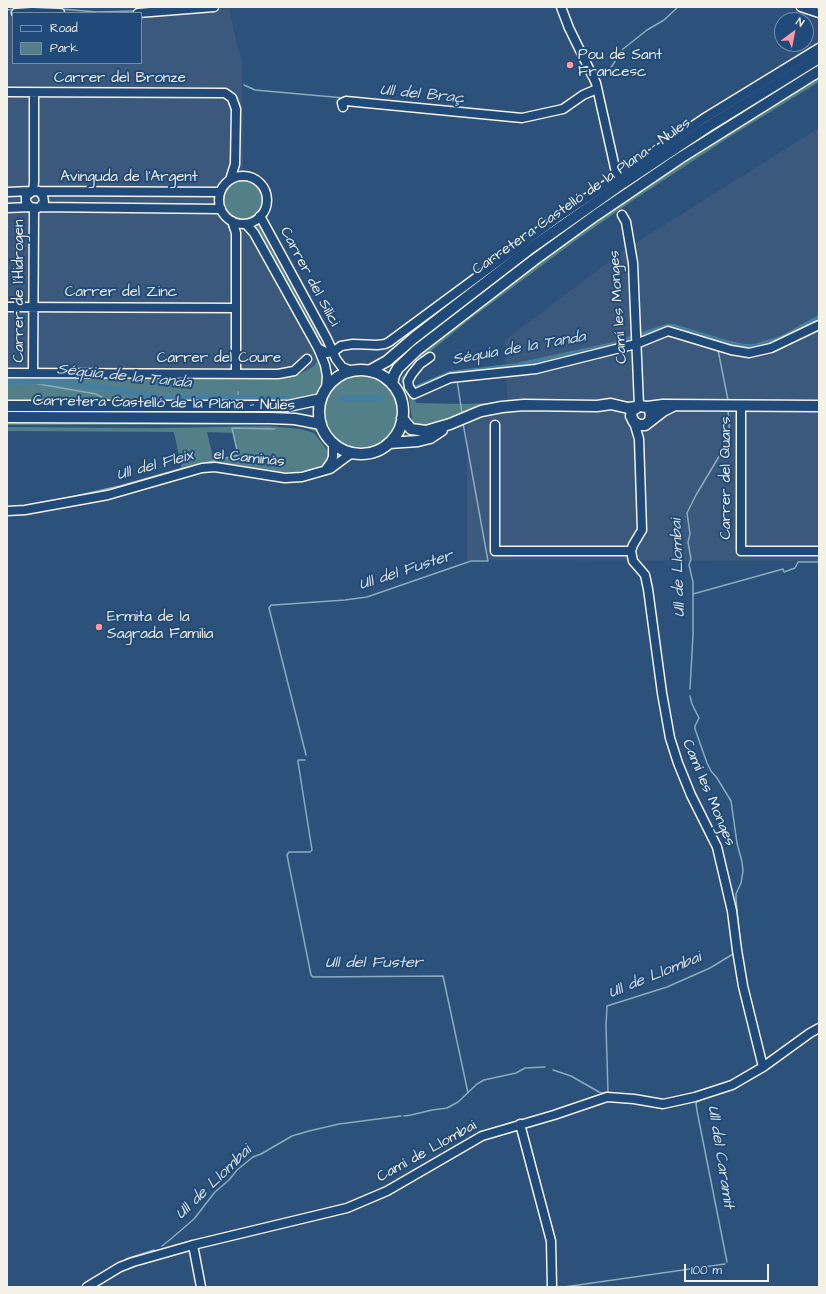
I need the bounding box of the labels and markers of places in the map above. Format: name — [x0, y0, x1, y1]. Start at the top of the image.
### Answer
place label: Pou de Sant Francesc — [578, 47, 662, 82]
marker: Pou de Sant Francesc — [565, 60, 575, 70]
place label: Ermita de la Sagrada Familia — [107, 609, 213, 644]
marker: Ermita de la Sagrada Familia — [94, 622, 104, 632]

